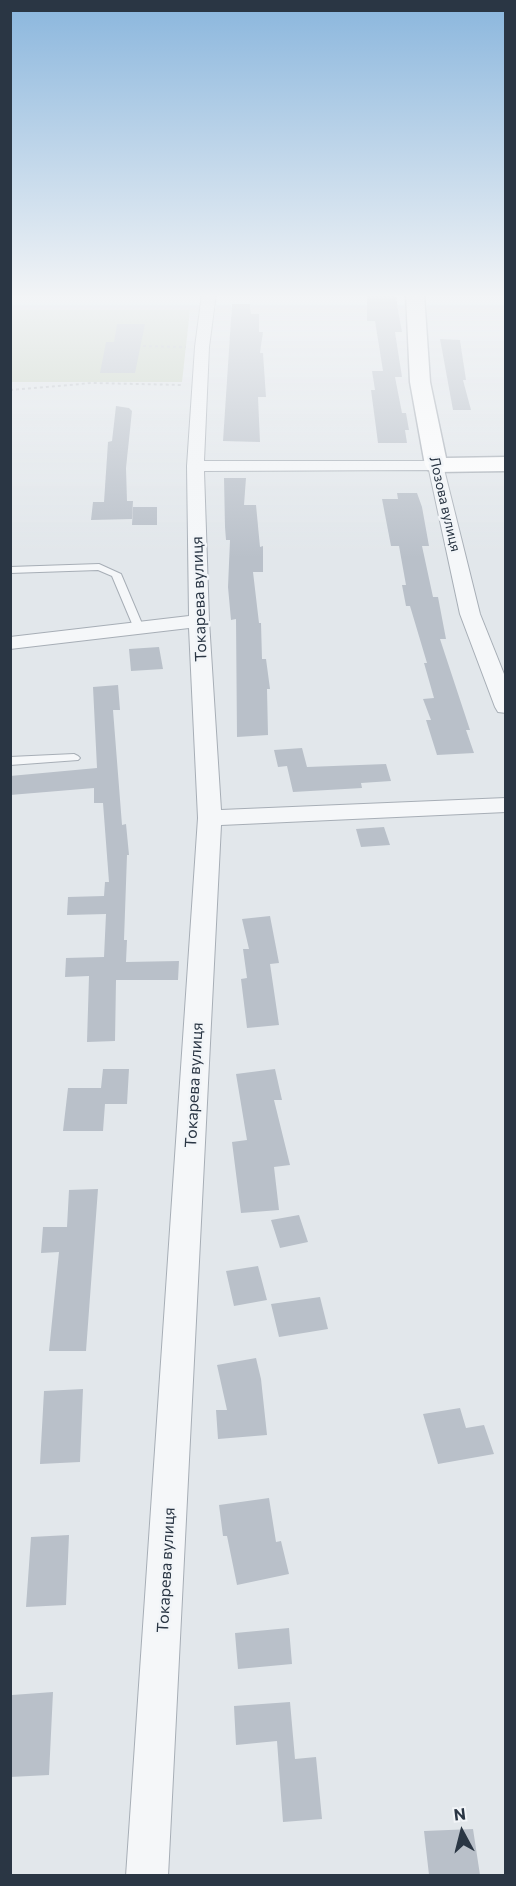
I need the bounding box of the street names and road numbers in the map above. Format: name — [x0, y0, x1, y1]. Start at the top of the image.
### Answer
street label: Лозова вулиця — [426, 455, 464, 553]
street label: Токарева вулиця — [187, 536, 211, 662]
street label: Токарева вулиця — [181, 1022, 207, 1148]
street label: Токарева вулиця — [153, 1507, 179, 1633]

